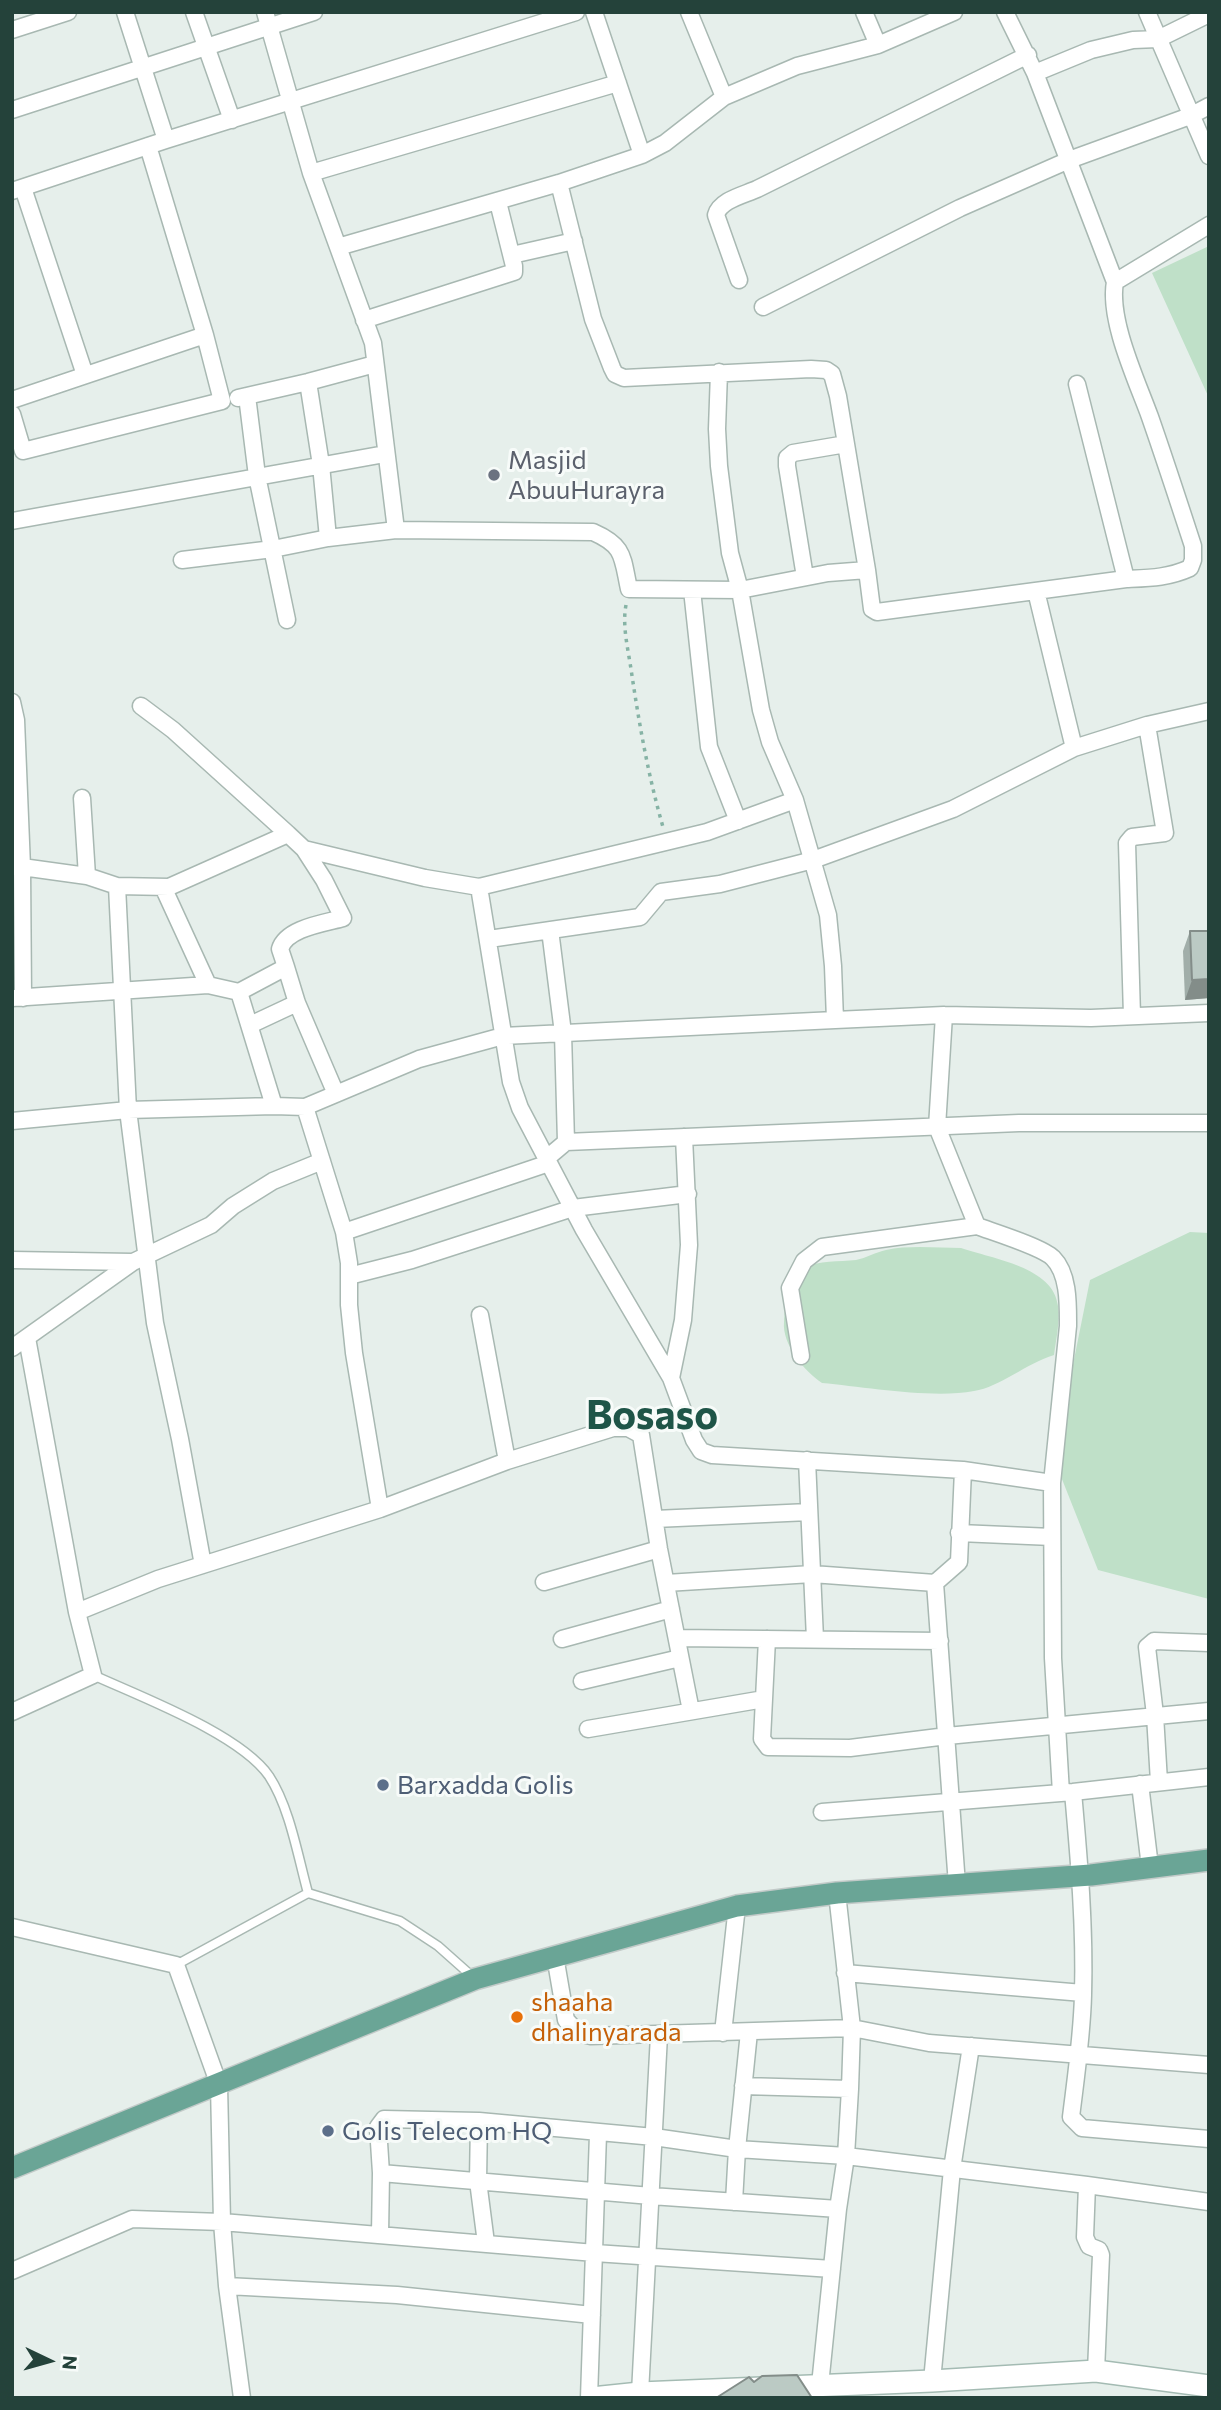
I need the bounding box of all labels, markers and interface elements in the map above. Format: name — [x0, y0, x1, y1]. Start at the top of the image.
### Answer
place label: Masjid AbuuHurayra — [508, 444, 665, 505]
marker: Masjid AbuuHurayra — [486, 467, 502, 483]
district label: Bosaso — [586, 1392, 718, 1440]
place label: Barxadda Golis — [397, 1769, 574, 1801]
marker: Barxadda Golis — [375, 1777, 391, 1793]
place label: shaaha dhalinyarada — [531, 1986, 682, 2048]
marker: shaaha dhalinyarada — [509, 2009, 525, 2025]
place label: Golis Telecom HQ — [342, 2115, 552, 2147]
marker: Golis Telecom HQ — [320, 2123, 336, 2139]
north arrow — [14, 2326, 84, 2396]
text: N — [58, 2355, 82, 2371]

